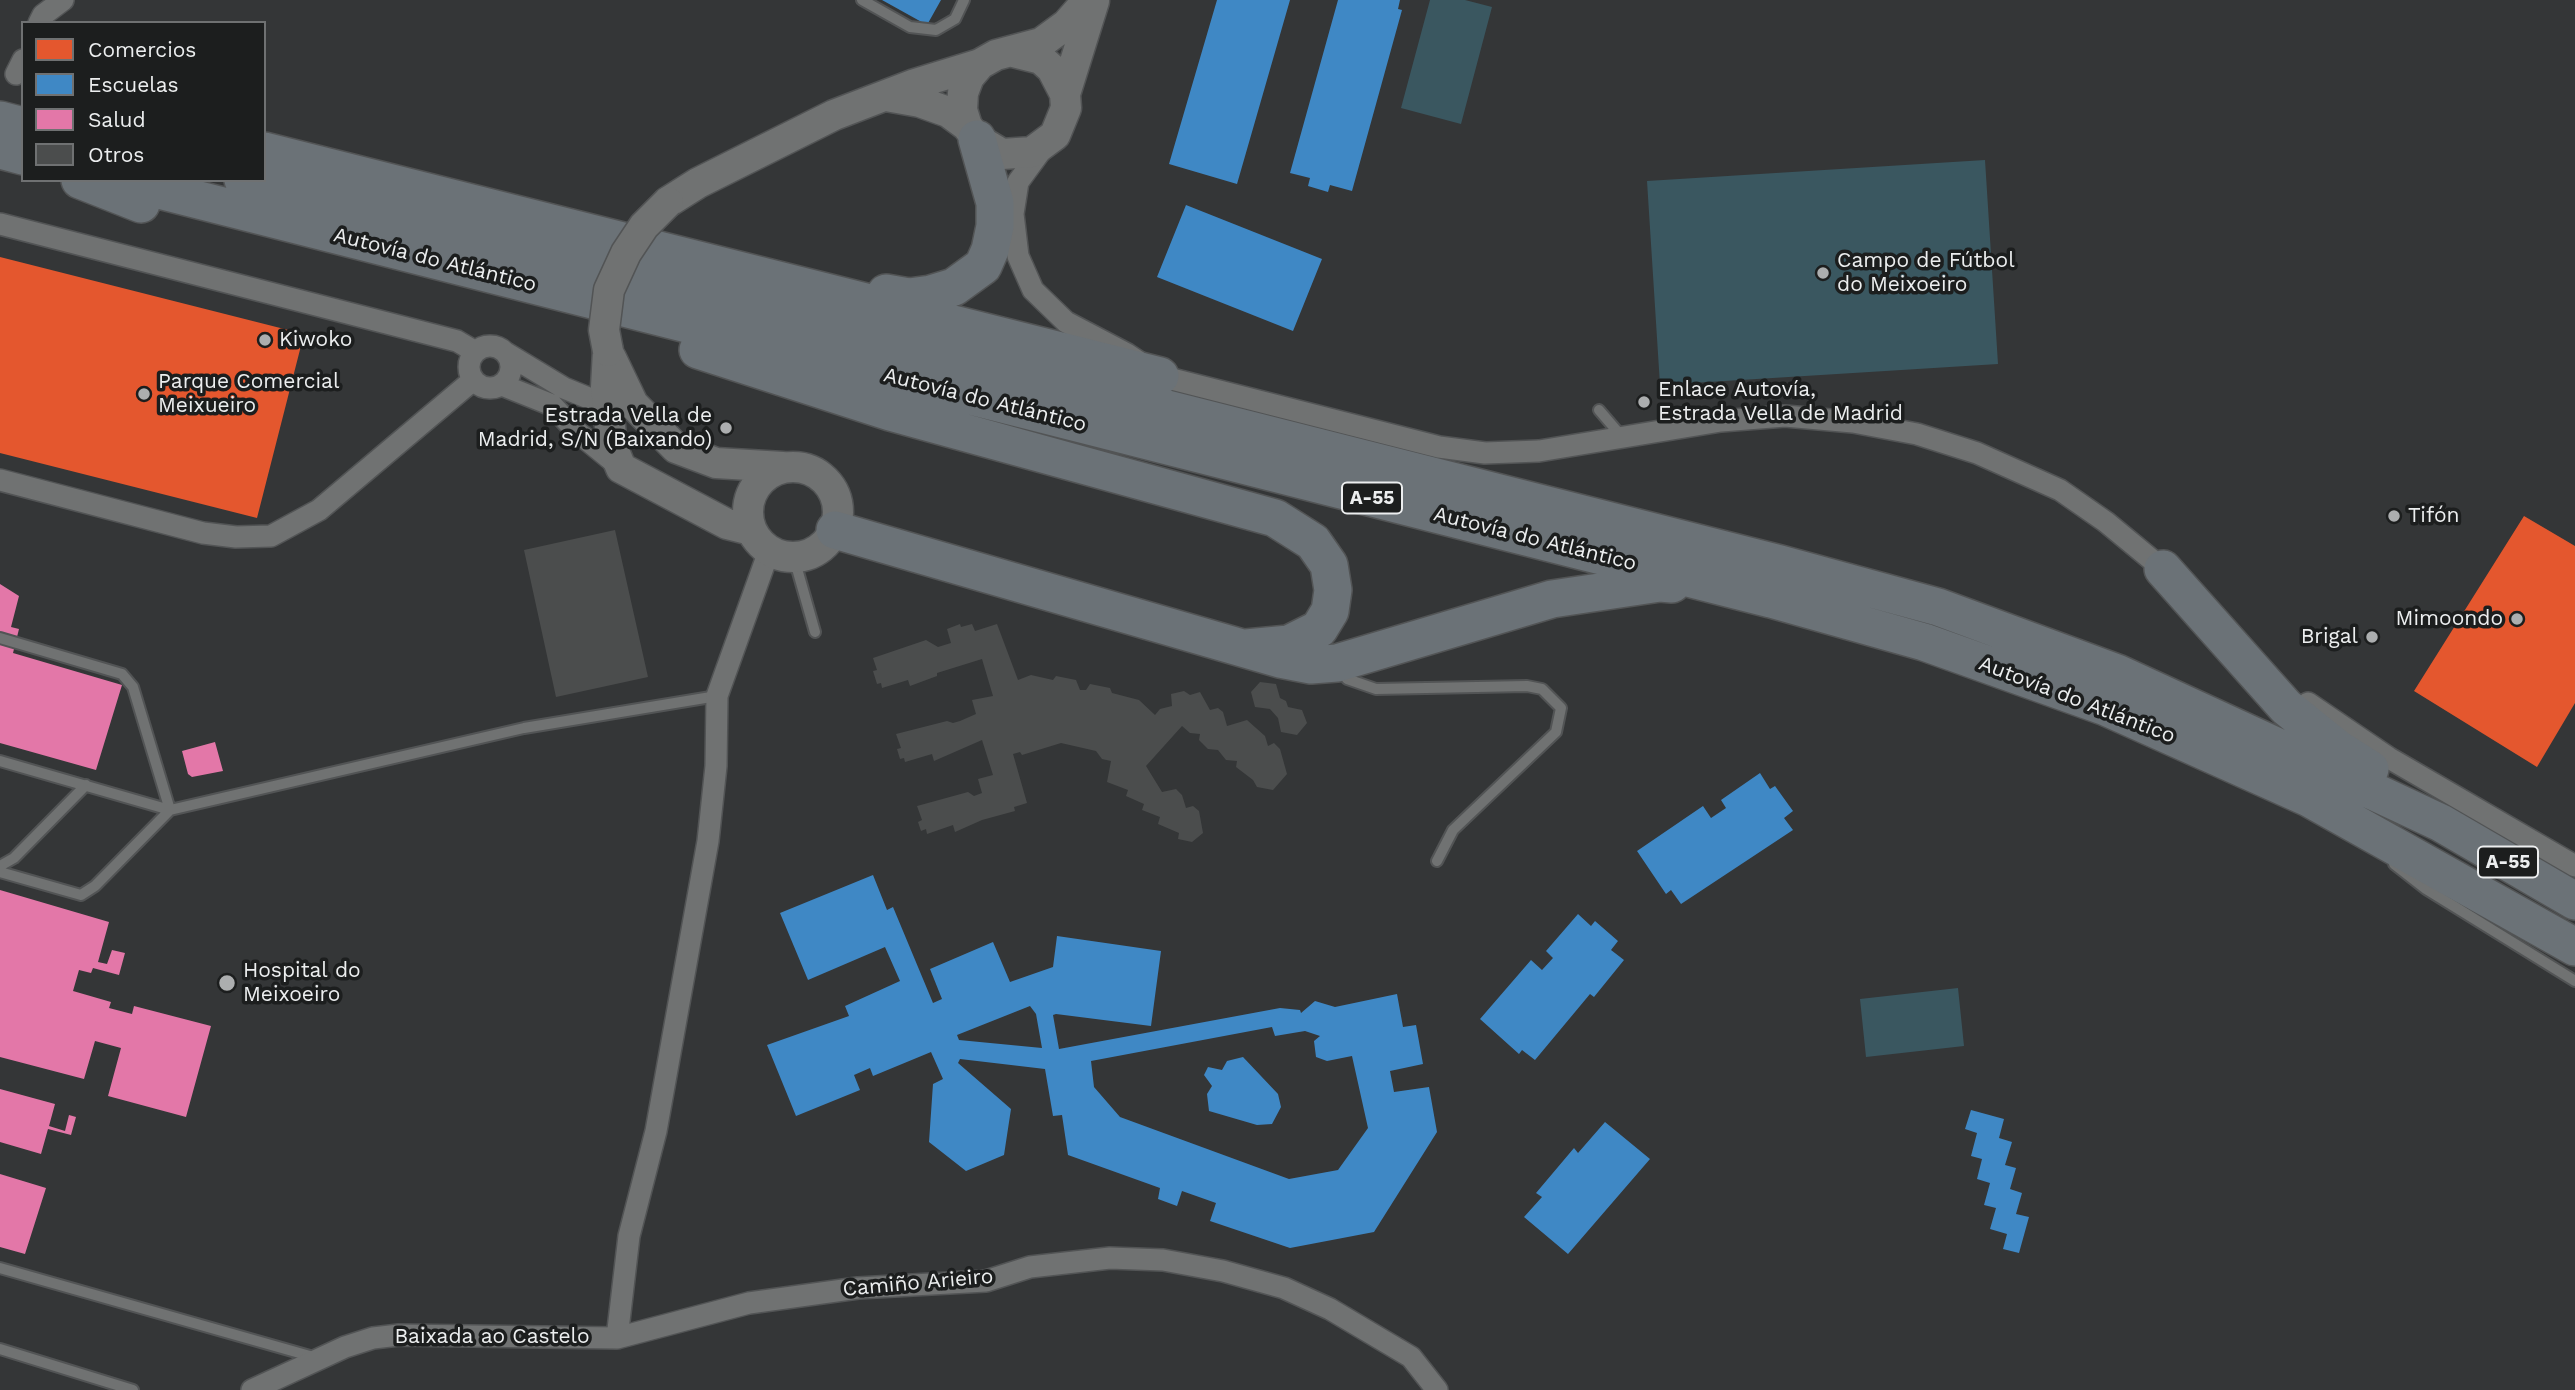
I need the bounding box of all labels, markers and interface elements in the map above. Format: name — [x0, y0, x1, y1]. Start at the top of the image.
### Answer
legend — [21, 21, 266, 182]
text: Comercios — [88, 37, 196, 62]
text: Escuelas — [88, 72, 179, 97]
text: Salud — [88, 107, 146, 132]
text: Otros — [88, 142, 144, 167]
street label: Autovía do Atlántico — [331, 223, 539, 297]
place label: Campo de Fútbol do Meixoeiro — [1837, 248, 2015, 298]
marker: Campo de Fútbol do Meixoeiro — [1815, 265, 1831, 281]
place label: Kiwoko — [279, 327, 352, 353]
marker: Kiwoko — [257, 332, 273, 348]
street label: Autovía do Atlántico — [881, 363, 1089, 437]
place label: Parque Comercial Meixueiro — [158, 369, 339, 419]
place label: Enlace Autovía, Estrada Vella de Madrid — [1658, 377, 1903, 427]
marker: Parque Comercial Meixueiro — [136, 386, 152, 402]
marker: Enlace Autovía, Estrada Vella de Madrid — [1636, 394, 1652, 410]
place label: Estrada Vella de Madrid, S/N (Baixando) — [478, 403, 712, 453]
marker: Estrada Vella de Madrid, S/N (Baixando) — [718, 420, 734, 436]
road number: A-55 — [1342, 482, 1402, 513]
street label: Autovía do Atlántico — [1431, 502, 1639, 576]
place label: Tifón — [2408, 503, 2459, 529]
marker: Tifón — [2386, 508, 2402, 524]
place label: Mimoondo — [2396, 606, 2503, 632]
marker: Mimoondo — [2509, 611, 2525, 627]
place label: Brigal — [2301, 624, 2358, 650]
marker: Brigal — [2364, 629, 2380, 645]
street label: Autovía do Atlántico — [1975, 651, 2179, 749]
road number: A-55 — [2478, 846, 2538, 877]
place label: Hospital do Meixoeiro — [243, 958, 361, 1008]
marker: Hospital do Meixoeiro — [217, 973, 237, 993]
street label: Camiño Arieiro — [842, 1264, 994, 1302]
street label: Baixada ao Castelo — [394, 1324, 590, 1350]

